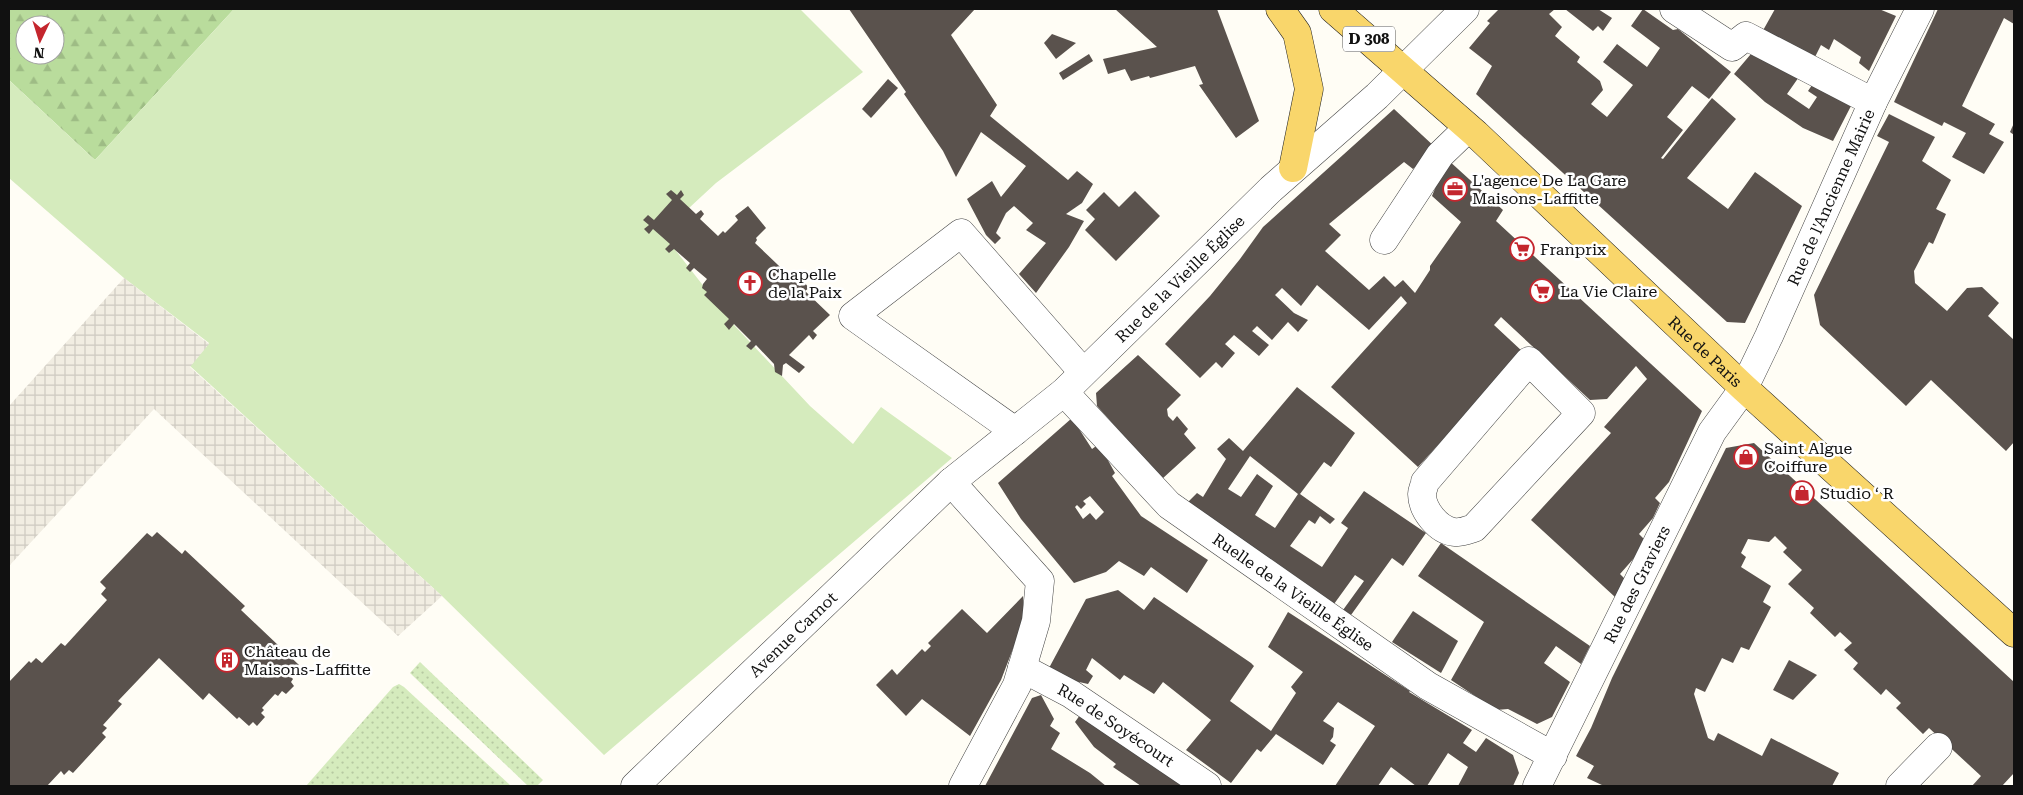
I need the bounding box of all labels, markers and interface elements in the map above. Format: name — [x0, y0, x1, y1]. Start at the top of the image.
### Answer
north arrow — [15, 15, 65, 65]
road number: D 308 — [1343, 26, 1395, 52]
text: N — [33, 45, 45, 61]
street label: Rue de l'Ancienne Mairie — [1784, 106, 1879, 289]
place label: L'agence De La Gare Maisons-Laffitte — [1472, 171, 1627, 208]
office icon: L'agence De La Gare Maisons-Laffitte — [1442, 176, 1468, 202]
street label: Rue de la Vieille Église — [1112, 211, 1249, 346]
supermarket icon: Franprix — [1509, 236, 1535, 262]
place label: Franprix — [1540, 240, 1607, 259]
place label: Chapelle de la Paix — [768, 265, 842, 302]
church icon: Chapelle de la Paix — [737, 270, 763, 296]
supermarket icon: La Vie Claire — [1529, 278, 1555, 304]
place label: La Vie Claire — [1560, 282, 1658, 301]
street label: Rue de Paris — [1664, 312, 1746, 392]
place label: Saint Algue Coiffure — [1764, 439, 1853, 476]
shop icon: Saint Algue Coiffure — [1733, 444, 1759, 470]
shop icon: Studio ‘ R — [1789, 480, 1815, 506]
place label: Studio ‘ R — [1820, 484, 1894, 503]
street label: Rue des Graviers — [1600, 522, 1674, 647]
street label: Ruelle de la Vieille Église — [1209, 530, 1377, 655]
street label: Avenue Carnot — [745, 588, 841, 681]
place label: Château de Maisons-Laffitte — [244, 642, 371, 679]
building icon: Château de Maisons-Laffitte — [214, 647, 240, 673]
street label: Rue de Soyécourt — [1054, 680, 1178, 771]

